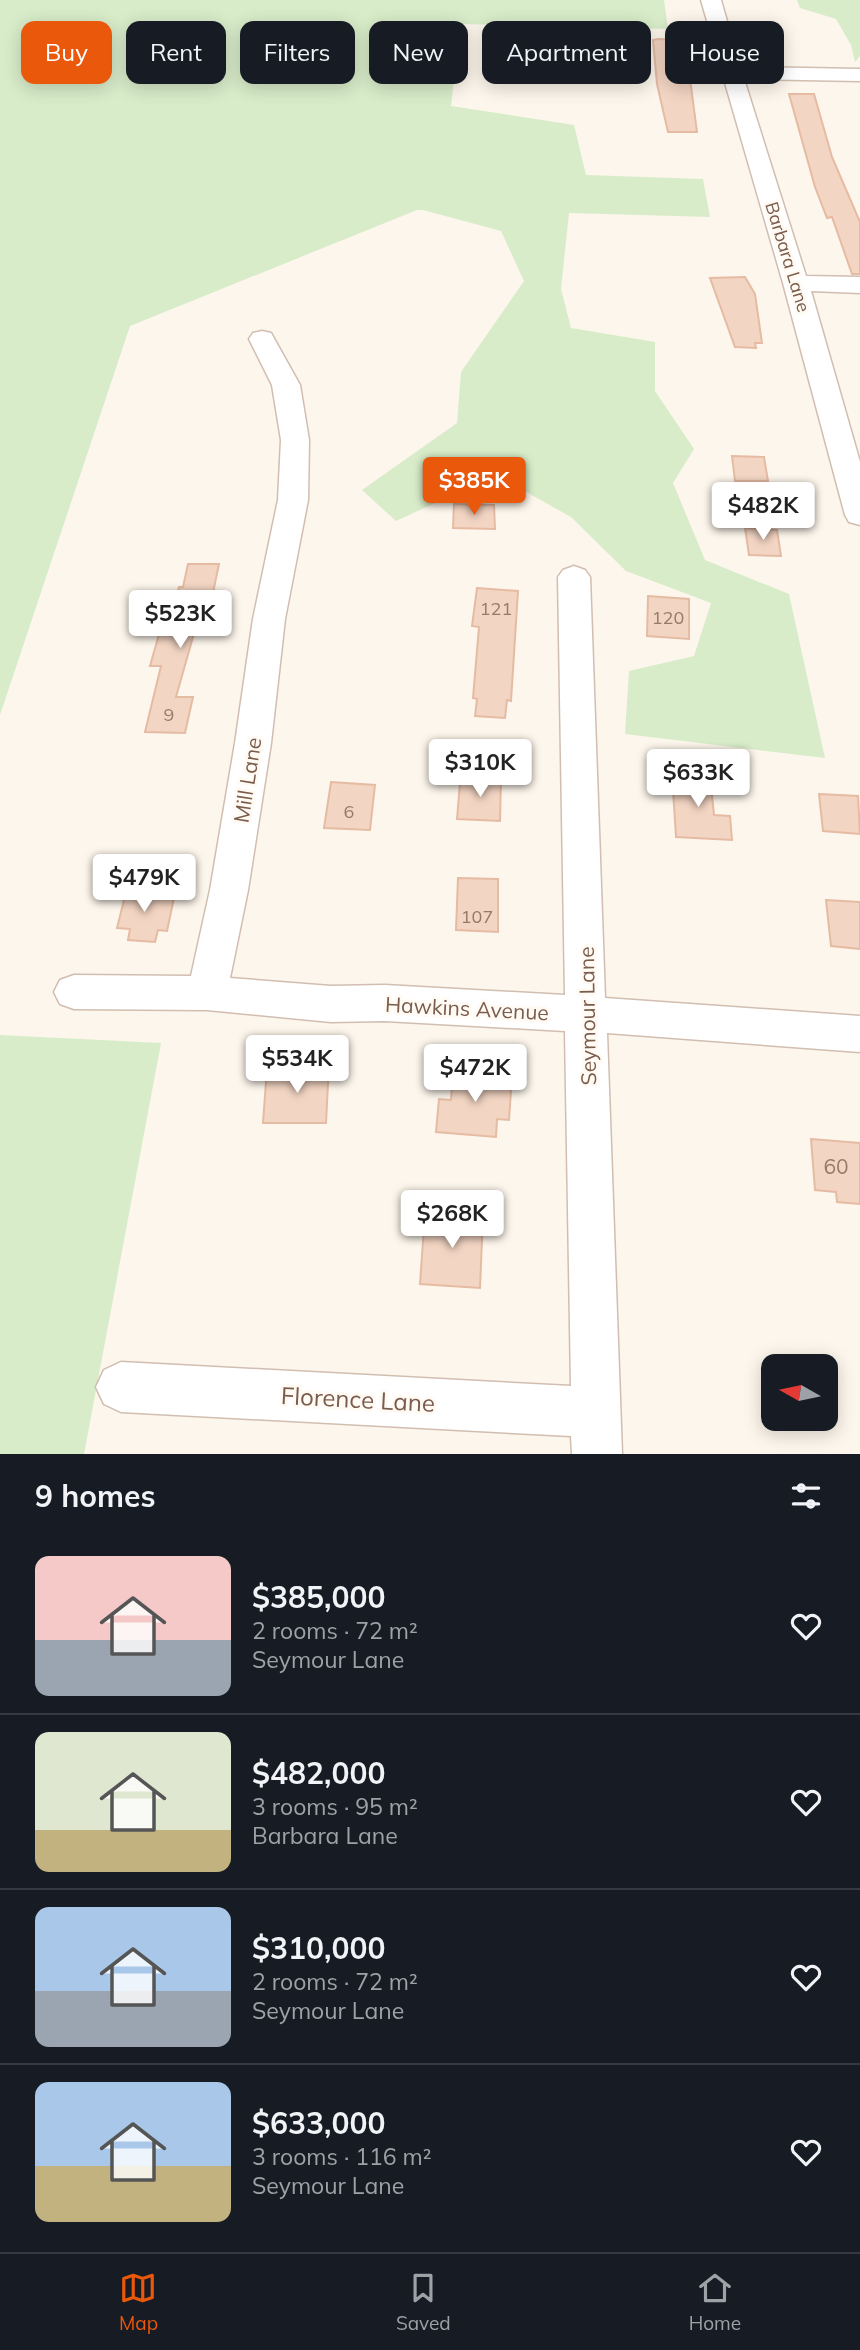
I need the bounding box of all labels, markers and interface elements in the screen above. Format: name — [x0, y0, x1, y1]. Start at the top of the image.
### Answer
chip: Buy — [21, 21, 112, 84]
chip: Rent — [126, 21, 226, 84]
chip: Filters — [240, 21, 355, 84]
chip: New — [369, 21, 468, 84]
chip: Apartment — [482, 21, 651, 84]
chip: House — [665, 21, 784, 84]
street label: Barbara Lane — [760, 199, 816, 315]
pin: $385K — [425, 458, 523, 517]
text: $385K — [439, 465, 509, 494]
pin: $482K — [714, 482, 812, 542]
text: $482K — [728, 490, 798, 519]
pin: $523K — [131, 590, 229, 650]
house number: 121 — [480, 597, 512, 620]
text: $523K — [145, 598, 215, 627]
house number: 120 — [652, 606, 684, 629]
house number: 9 — [164, 703, 174, 726]
street label: Mill Lane — [227, 735, 267, 825]
pin: $310K — [431, 740, 529, 799]
text: $310K — [445, 747, 515, 776]
pin: $633K — [649, 750, 747, 809]
text: $633K — [663, 757, 733, 786]
house number: 6 — [344, 800, 354, 823]
pin: $479K — [95, 855, 193, 914]
text: $479K — [109, 862, 179, 891]
house number: 107 — [461, 905, 493, 928]
street label: Seymour Lane — [573, 946, 601, 1086]
street label: Hawkins Avenue — [384, 991, 550, 1025]
pin: $534K — [248, 1036, 346, 1095]
text: $534K — [262, 1043, 332, 1072]
pin: $472K — [426, 1044, 524, 1104]
text: $472K — [440, 1052, 510, 1081]
house number: 60 — [823, 1153, 849, 1179]
pin: $268K — [403, 1190, 501, 1250]
text: $268K — [417, 1198, 487, 1227]
north arrow — [761, 1354, 838, 1432]
map controls — [761, 1354, 838, 1431]
street label: Florence Lane — [280, 1380, 436, 1418]
text: 9 homes — [35, 1477, 156, 1515]
icon: filters — [787, 1477, 825, 1515]
text: $385,000 — [252, 1578, 385, 1616]
icon: home — [91, 1584, 175, 1668]
icon: heart — [787, 1607, 825, 1645]
text: 2 rooms · 72 m² — [252, 1616, 418, 1645]
text: Seymour Lane — [252, 1645, 404, 1674]
text: $482,000 — [252, 1754, 385, 1792]
icon: home — [91, 1760, 175, 1844]
icon: heart — [787, 1783, 825, 1821]
text: 3 rooms · 95 m² — [252, 1792, 418, 1821]
text: Barbara Lane — [252, 1821, 398, 1850]
text: $310,000 — [252, 1929, 385, 1967]
icon: home — [91, 1935, 175, 2019]
icon: heart — [787, 1958, 825, 1996]
text: 2 rooms · 72 m² — [252, 1967, 418, 1996]
text: Seymour Lane — [252, 1996, 404, 2025]
text: $633,000 — [252, 2104, 385, 2142]
icon: home — [91, 2110, 175, 2194]
icon: heart — [787, 2133, 825, 2171]
text: 3 rooms · 116 m² — [252, 2142, 432, 2171]
text: Seymour Lane — [252, 2171, 404, 2200]
tab: Map — [119, 2269, 158, 2335]
tab: Saved — [396, 2269, 451, 2335]
tab: Home — [689, 2269, 741, 2335]

